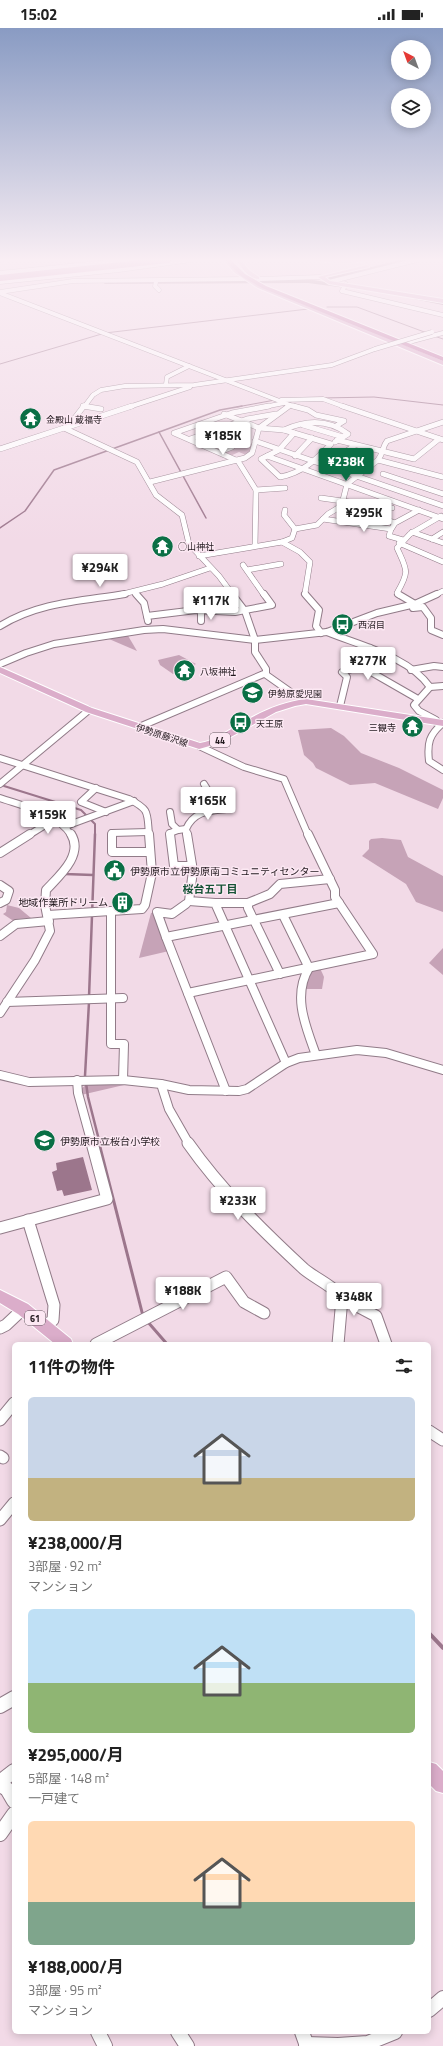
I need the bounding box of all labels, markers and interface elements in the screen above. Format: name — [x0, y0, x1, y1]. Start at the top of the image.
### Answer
text: 15:02 — [20, 3, 57, 26]
north arrow — [391, 40, 431, 80]
map controls — [391, 40, 431, 128]
button: layers — [391, 88, 431, 128]
temple icon: 金殿山 蔵福寺 — [18, 406, 44, 432]
place label: 金殿山 蔵福寺 — [46, 413, 102, 426]
pin: ¥185K — [195, 422, 251, 456]
text: ¥185K — [205, 425, 241, 445]
pin: ¥238K — [318, 448, 374, 482]
text: ¥238K — [328, 451, 364, 471]
pin: ¥295K — [336, 499, 392, 533]
text: ¥295K — [346, 502, 382, 522]
temple icon: ○山神社 — [149, 533, 175, 559]
place label: ○山神社 — [178, 540, 214, 553]
pin: ¥294K — [72, 554, 128, 588]
text: ¥294K — [82, 557, 118, 577]
pin: ¥117K — [183, 587, 239, 621]
text: ¥117K — [193, 590, 229, 610]
bus stop icon: 西沼目 — [329, 611, 355, 637]
place label: 西沼目 — [358, 618, 385, 631]
pin: ¥277K — [340, 647, 396, 681]
text: ¥277K — [350, 650, 386, 670]
temple icon: 八坂神社 — [172, 658, 198, 684]
place label: 八坂神社 — [200, 665, 236, 678]
school or university icon: 伊勢原愛児園 — [239, 680, 265, 706]
place label: 伊勢原愛児園 — [267, 687, 322, 700]
bus stop icon: 天王原 — [227, 710, 253, 736]
temple icon: 三観寺 — [399, 714, 425, 740]
place label: 天王原 — [256, 717, 283, 730]
street label: 伊勢原藤沢線 — [133, 720, 191, 750]
place label: 三観寺 — [369, 721, 396, 734]
road number: 44 — [210, 733, 230, 747]
pin: ¥165K — [180, 787, 236, 821]
text: ¥165K — [190, 790, 226, 810]
pin: ¥159K — [20, 801, 76, 835]
text: ¥159K — [30, 804, 66, 824]
public building icon: 伊勢原市立伊勢原南コミュニティセンター — [101, 858, 127, 884]
place label: 伊勢原市立伊勢原南コミュニティセンター — [130, 864, 319, 879]
district label: 桜台五丁目 — [183, 881, 238, 897]
building icon: 地域作業所ドリーム — [110, 889, 136, 915]
place label: 地域作業所ドリーム — [18, 895, 108, 910]
school or university icon: 伊勢原市立桜台小学校 — [31, 1128, 57, 1154]
place label: 伊勢原市立桜台小学校 — [60, 1134, 160, 1149]
pin: ¥233K — [210, 1187, 266, 1221]
text: ¥233K — [220, 1190, 256, 1210]
pin: ¥188K — [155, 1277, 211, 1311]
text: ¥188K — [165, 1280, 201, 1300]
pin: ¥348K — [326, 1283, 382, 1317]
text: ¥348K — [336, 1286, 372, 1306]
road number: 61 — [25, 1311, 45, 1325]
text: 11件の物件 — [28, 1354, 115, 1380]
icon: filters — [393, 1355, 415, 1377]
icon: home — [186, 1423, 258, 1495]
text: ¥238,000/月 — [28, 1530, 124, 1556]
text: 3部屋 · 92 m² — [28, 1556, 102, 1576]
text: マンション — [28, 1576, 93, 1596]
icon: home — [186, 1635, 258, 1707]
text: ¥295,000/月 — [28, 1742, 124, 1768]
text: 5部屋 · 148 m² — [28, 1768, 109, 1788]
text: 一戸建て — [28, 1788, 80, 1808]
icon: home — [186, 1847, 258, 1919]
text: ¥188,000/月 — [28, 1954, 124, 1980]
text: 3部屋 · 95 m² — [28, 1980, 102, 2000]
text: マンション — [28, 2000, 93, 2020]

